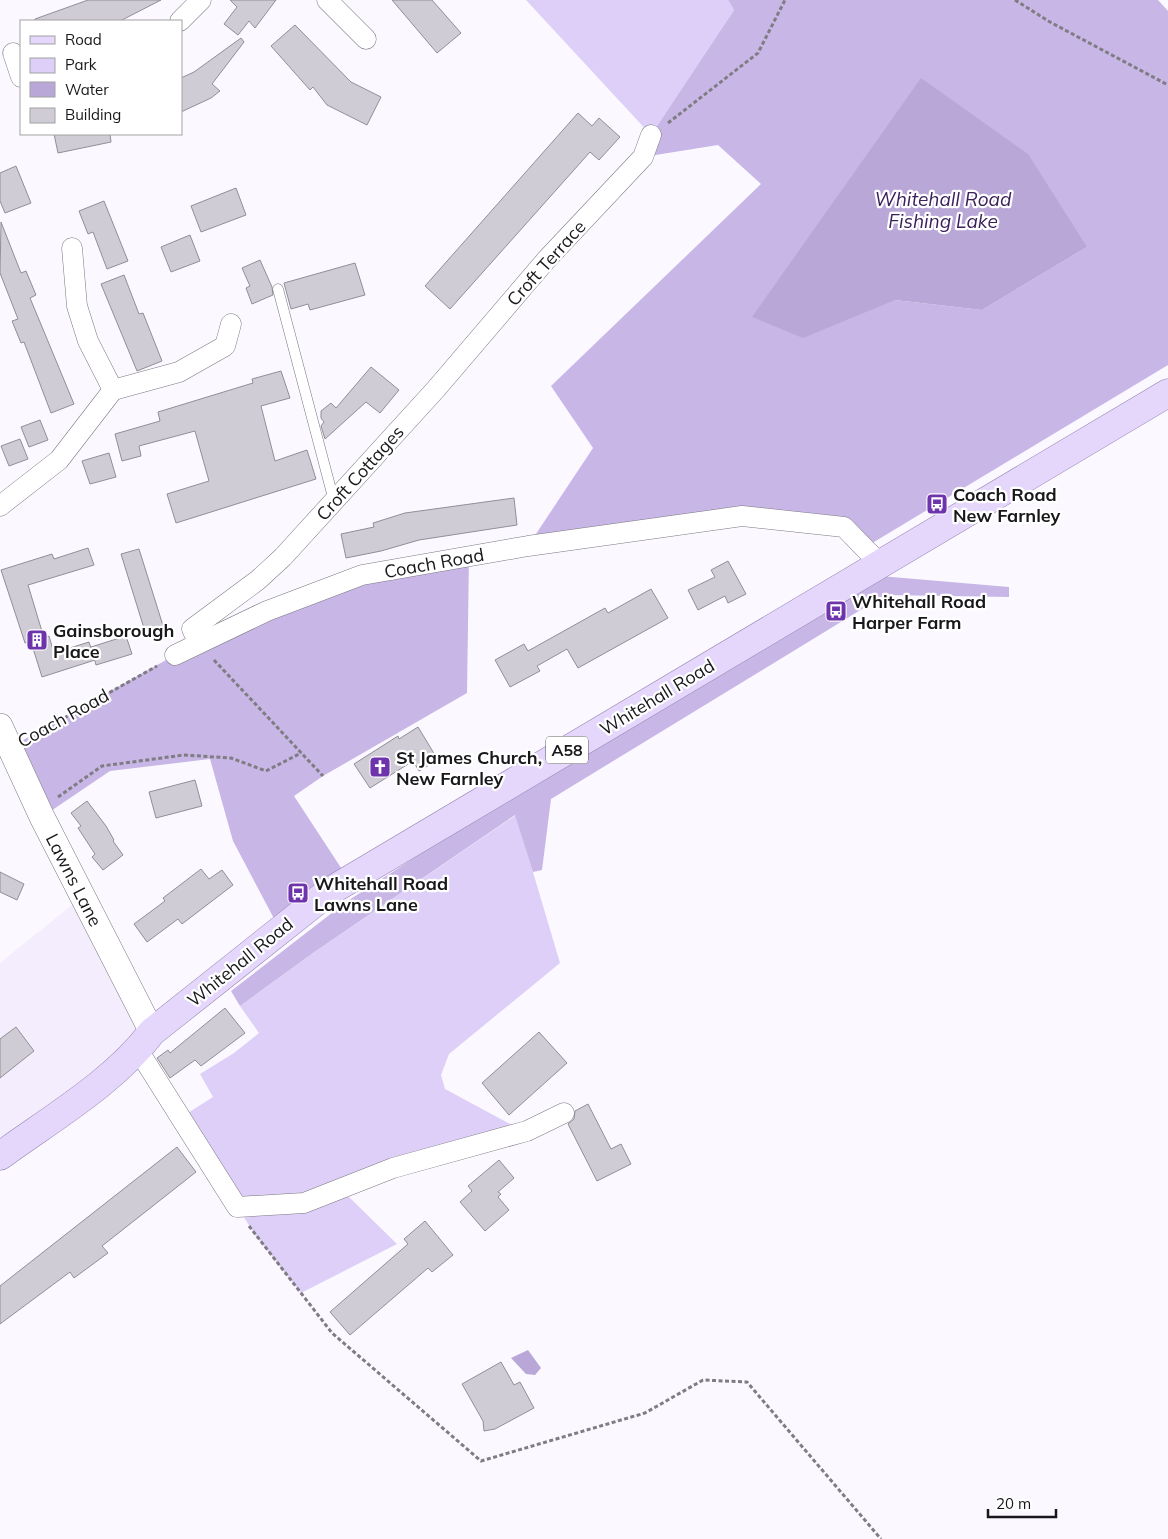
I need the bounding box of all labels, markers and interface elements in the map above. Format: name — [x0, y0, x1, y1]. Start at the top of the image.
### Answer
legend — [20, 20, 182, 135]
text: Road — [65, 30, 102, 49]
text: Park — [65, 55, 97, 74]
text: Water — [65, 80, 109, 99]
text: Building — [65, 105, 121, 124]
water label: Whitehall Road Fishing Lake — [875, 187, 1012, 233]
street label: Croft Terrace — [502, 215, 590, 311]
street label: Croft Cottages — [311, 421, 409, 525]
place label: Coach Road New Farnley — [953, 483, 1061, 527]
bus stop icon: Coach Road New Farnley — [925, 492, 949, 516]
street label: Coach Road — [382, 543, 486, 583]
place label: Whitehall Road Harper Farm — [852, 590, 986, 634]
bus stop icon: Whitehall Road Harper Farm — [824, 599, 848, 623]
place label: Gainsborough Place — [53, 619, 174, 663]
building icon: Gainsborough Place — [25, 628, 49, 652]
street label: Whitehall Road — [596, 654, 718, 740]
street label: Coach Road — [13, 683, 113, 753]
road number: A58 — [546, 736, 588, 764]
place label: St James Church, New Farnley — [396, 746, 542, 790]
church icon: St James Church, New Farnley — [368, 755, 392, 779]
street label: Lawns Lane — [41, 830, 107, 930]
place label: Whitehall Road Lawns Lane — [314, 872, 448, 916]
bus stop icon: Whitehall Road Lawns Lane — [286, 881, 310, 905]
street label: Whitehall Road — [182, 912, 298, 1012]
scale bar — [988, 1486, 1056, 1518]
text: 20 m — [996, 1494, 1031, 1513]

